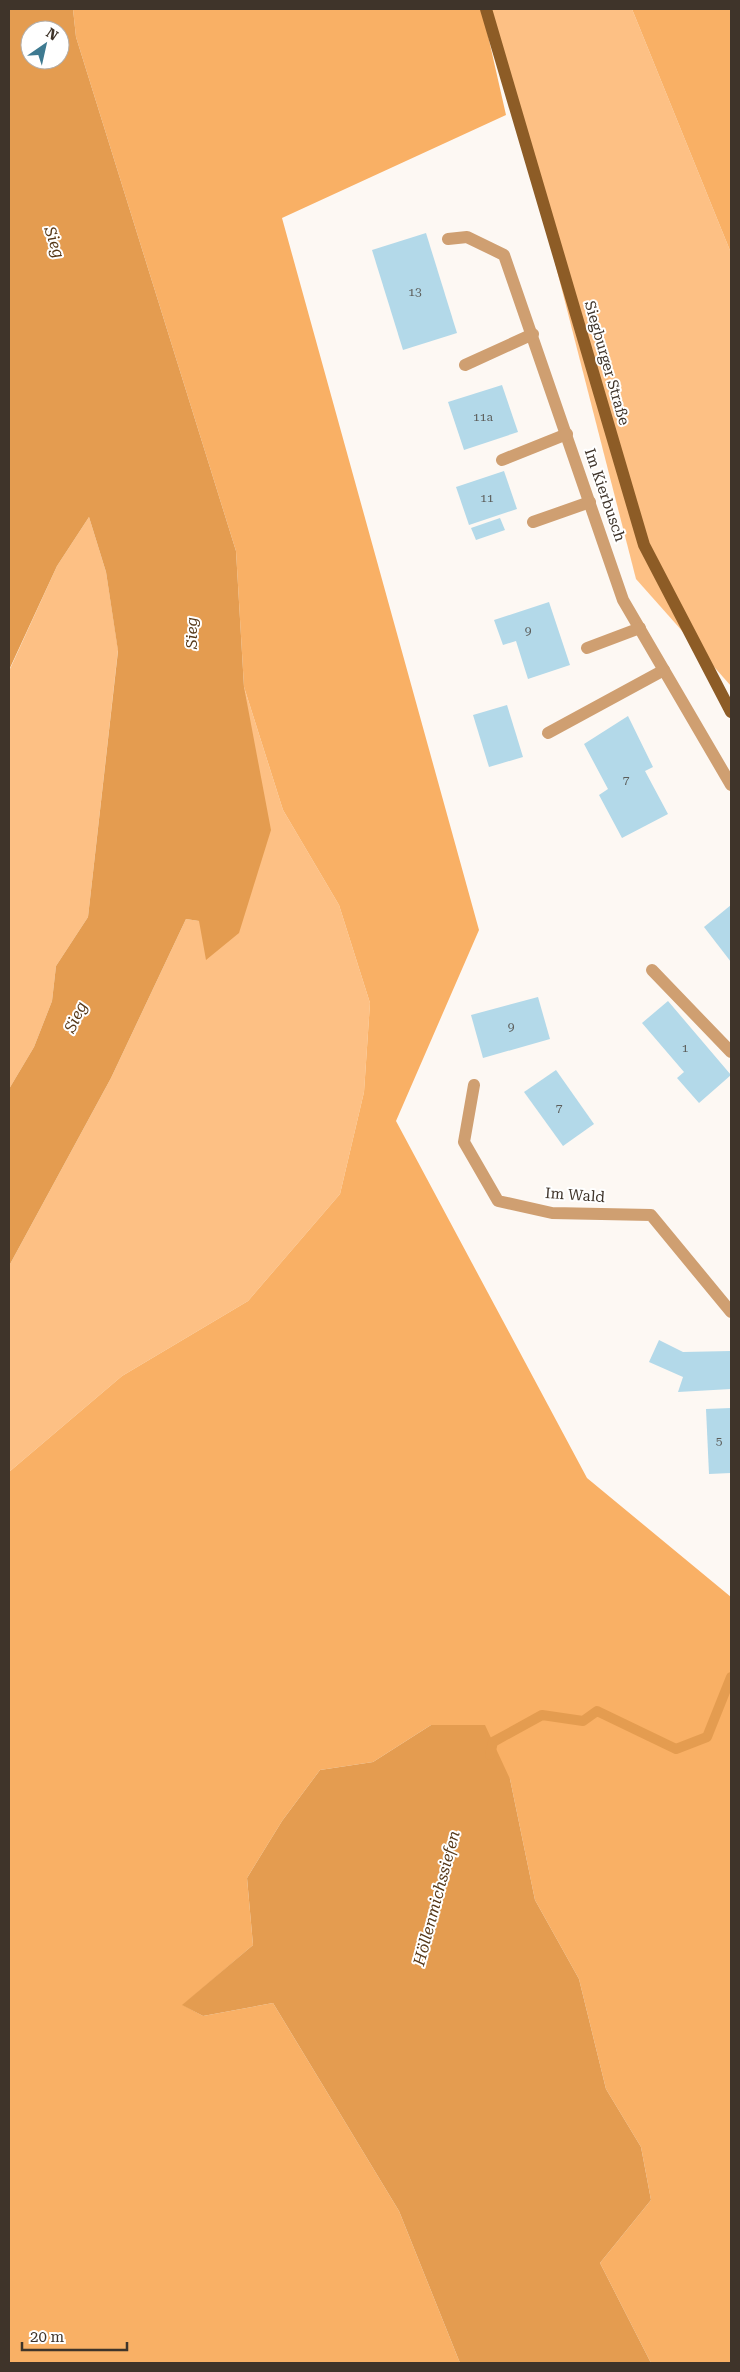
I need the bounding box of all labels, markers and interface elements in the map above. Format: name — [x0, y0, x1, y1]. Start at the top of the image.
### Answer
north arrow — [20, 20, 70, 70]
text: N — [43, 25, 61, 44]
water label: Sieg — [40, 223, 69, 260]
house number: 13 — [408, 285, 422, 299]
street label: Siegburger Straße — [581, 299, 633, 427]
house number: 11a — [473, 410, 493, 424]
street label: Im Kierbusch — [581, 446, 629, 544]
house number: 11 — [480, 491, 494, 505]
water label: Sieg — [182, 617, 201, 650]
house number: 9 — [525, 624, 532, 638]
house number: 7 — [623, 773, 630, 787]
water label: Sieg — [60, 999, 91, 1037]
house number: 9 — [508, 1020, 515, 1034]
house number: 1 — [682, 1041, 689, 1055]
house number: 7 — [556, 1101, 563, 1115]
street label: Im Wald — [544, 1184, 606, 1206]
house number: 5 — [716, 1434, 723, 1448]
water label: Höllenmichssiefen — [409, 1828, 464, 1969]
scale bar — [22, 2320, 128, 2352]
text: 20 m — [30, 2328, 65, 2346]

